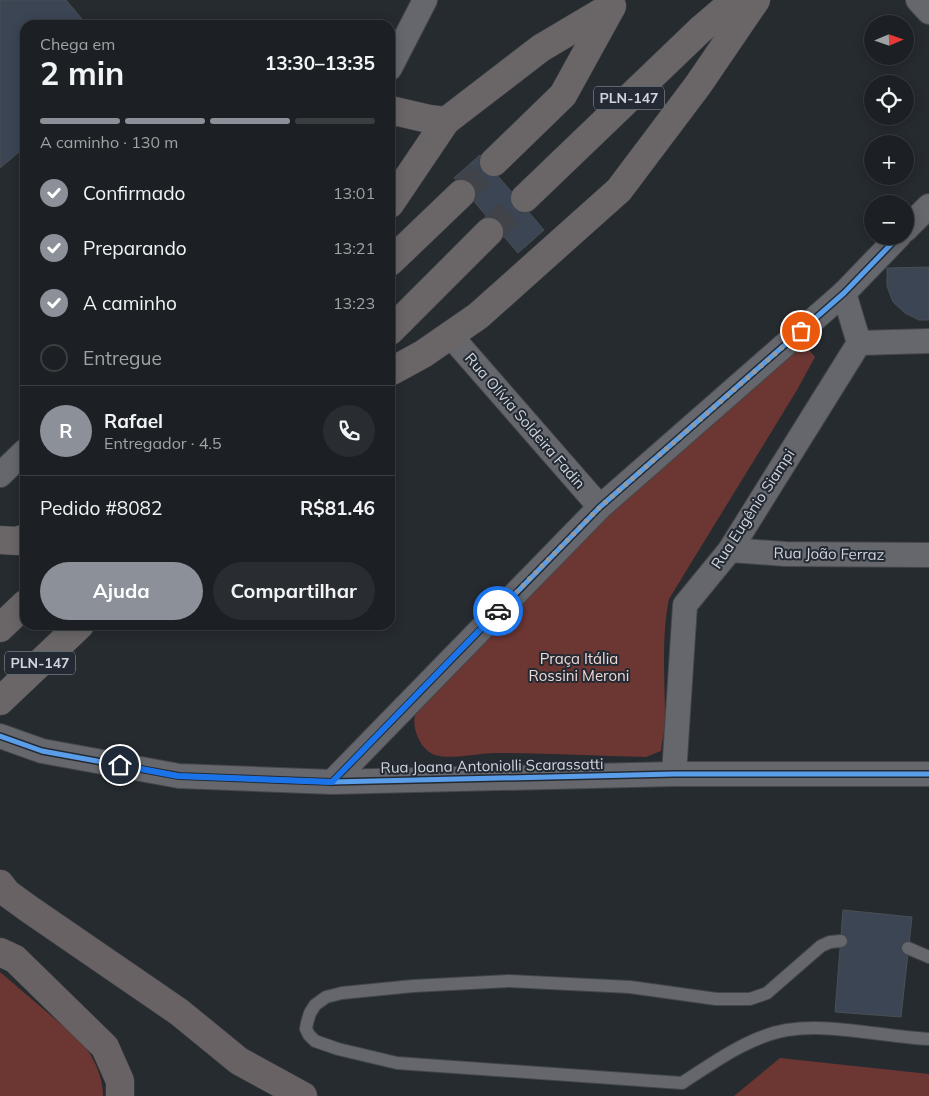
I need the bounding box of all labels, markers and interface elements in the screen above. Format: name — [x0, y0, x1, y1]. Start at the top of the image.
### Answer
north arrow — [864, 15, 914, 65]
map controls — [864, 15, 914, 245]
text: Chega em — [40, 34, 115, 54]
text: 13:30–13:35 — [265, 51, 375, 75]
text: 2 min — [40, 53, 124, 93]
button: locate — [864, 75, 914, 125]
road number: PLN-147 — [594, 86, 664, 110]
text: A caminho · 130 m — [40, 132, 178, 152]
button: + — [864, 135, 914, 185]
icon: check — [40, 179, 68, 207]
text: Confirmado — [83, 181, 185, 205]
text: 13:01 — [333, 183, 375, 203]
button: − — [864, 195, 914, 245]
icon: check — [40, 234, 68, 262]
text: Preparando — [83, 236, 187, 260]
text: 13:21 — [333, 238, 375, 258]
icon: check — [40, 289, 68, 317]
text: A caminho — [83, 291, 177, 315]
text: 13:23 — [333, 293, 375, 313]
pin — [780, 310, 822, 352]
icon: bag — [787, 317, 815, 345]
text: Entregue — [83, 346, 162, 370]
street label: Rua Olívia Soldeira Fadin — [461, 349, 590, 493]
button: phone — [323, 405, 375, 457]
text: Rafael — [104, 409, 163, 433]
text: R — [59, 419, 73, 443]
text: Entregador · 4.5 — [104, 433, 221, 453]
street label: Rua Eugênio Siampi — [707, 445, 798, 572]
text: Pedido #8082 — [40, 496, 162, 520]
text: R$81.46 — [300, 496, 375, 520]
street label: Rua João Ferraz — [773, 543, 885, 564]
button: Ajuda — [40, 562, 203, 620]
button: Compartilhar — [213, 562, 375, 620]
courier — [473, 586, 523, 636]
icon: car — [484, 597, 512, 625]
park label: Praça Itália Rossini Meroni — [529, 649, 629, 685]
road number: PLN-147 — [5, 651, 75, 674]
pin — [99, 744, 141, 786]
icon: home — [106, 751, 134, 779]
street label: Rua Joana Antoniolli Scarassatti — [380, 754, 604, 777]

